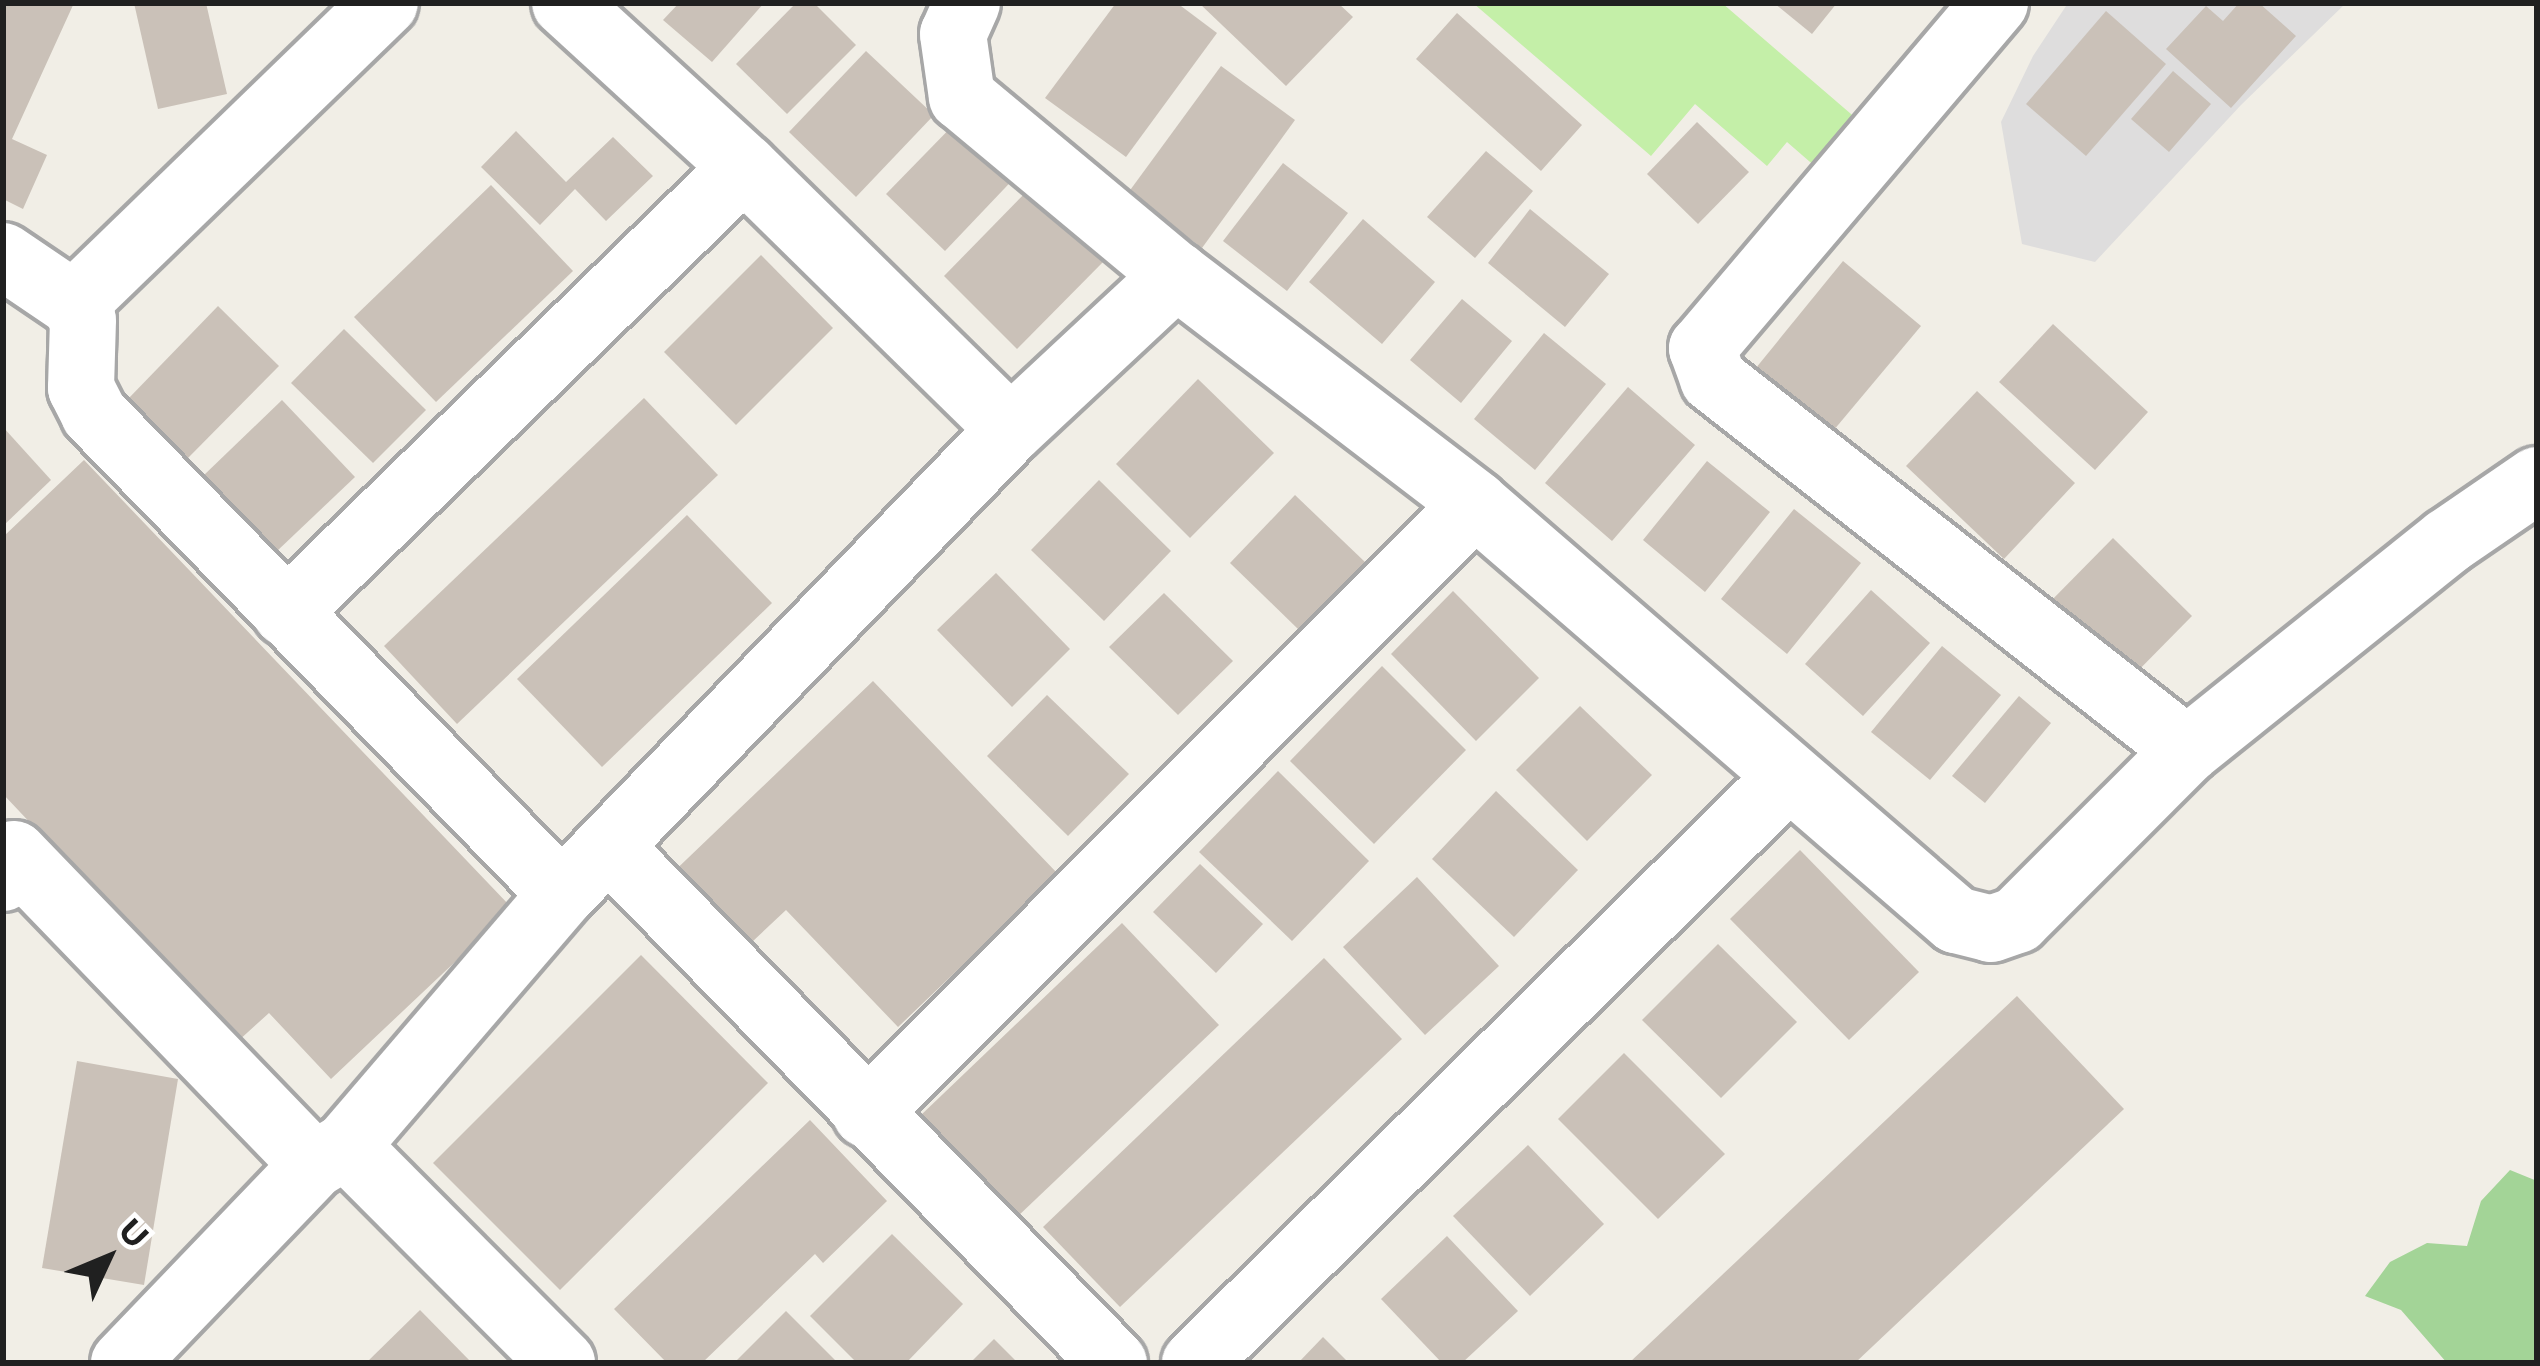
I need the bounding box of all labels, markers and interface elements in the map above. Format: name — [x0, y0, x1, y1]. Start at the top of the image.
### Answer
north arrow — [48, 1198, 168, 1318]
text: U — [110, 1210, 157, 1256]

